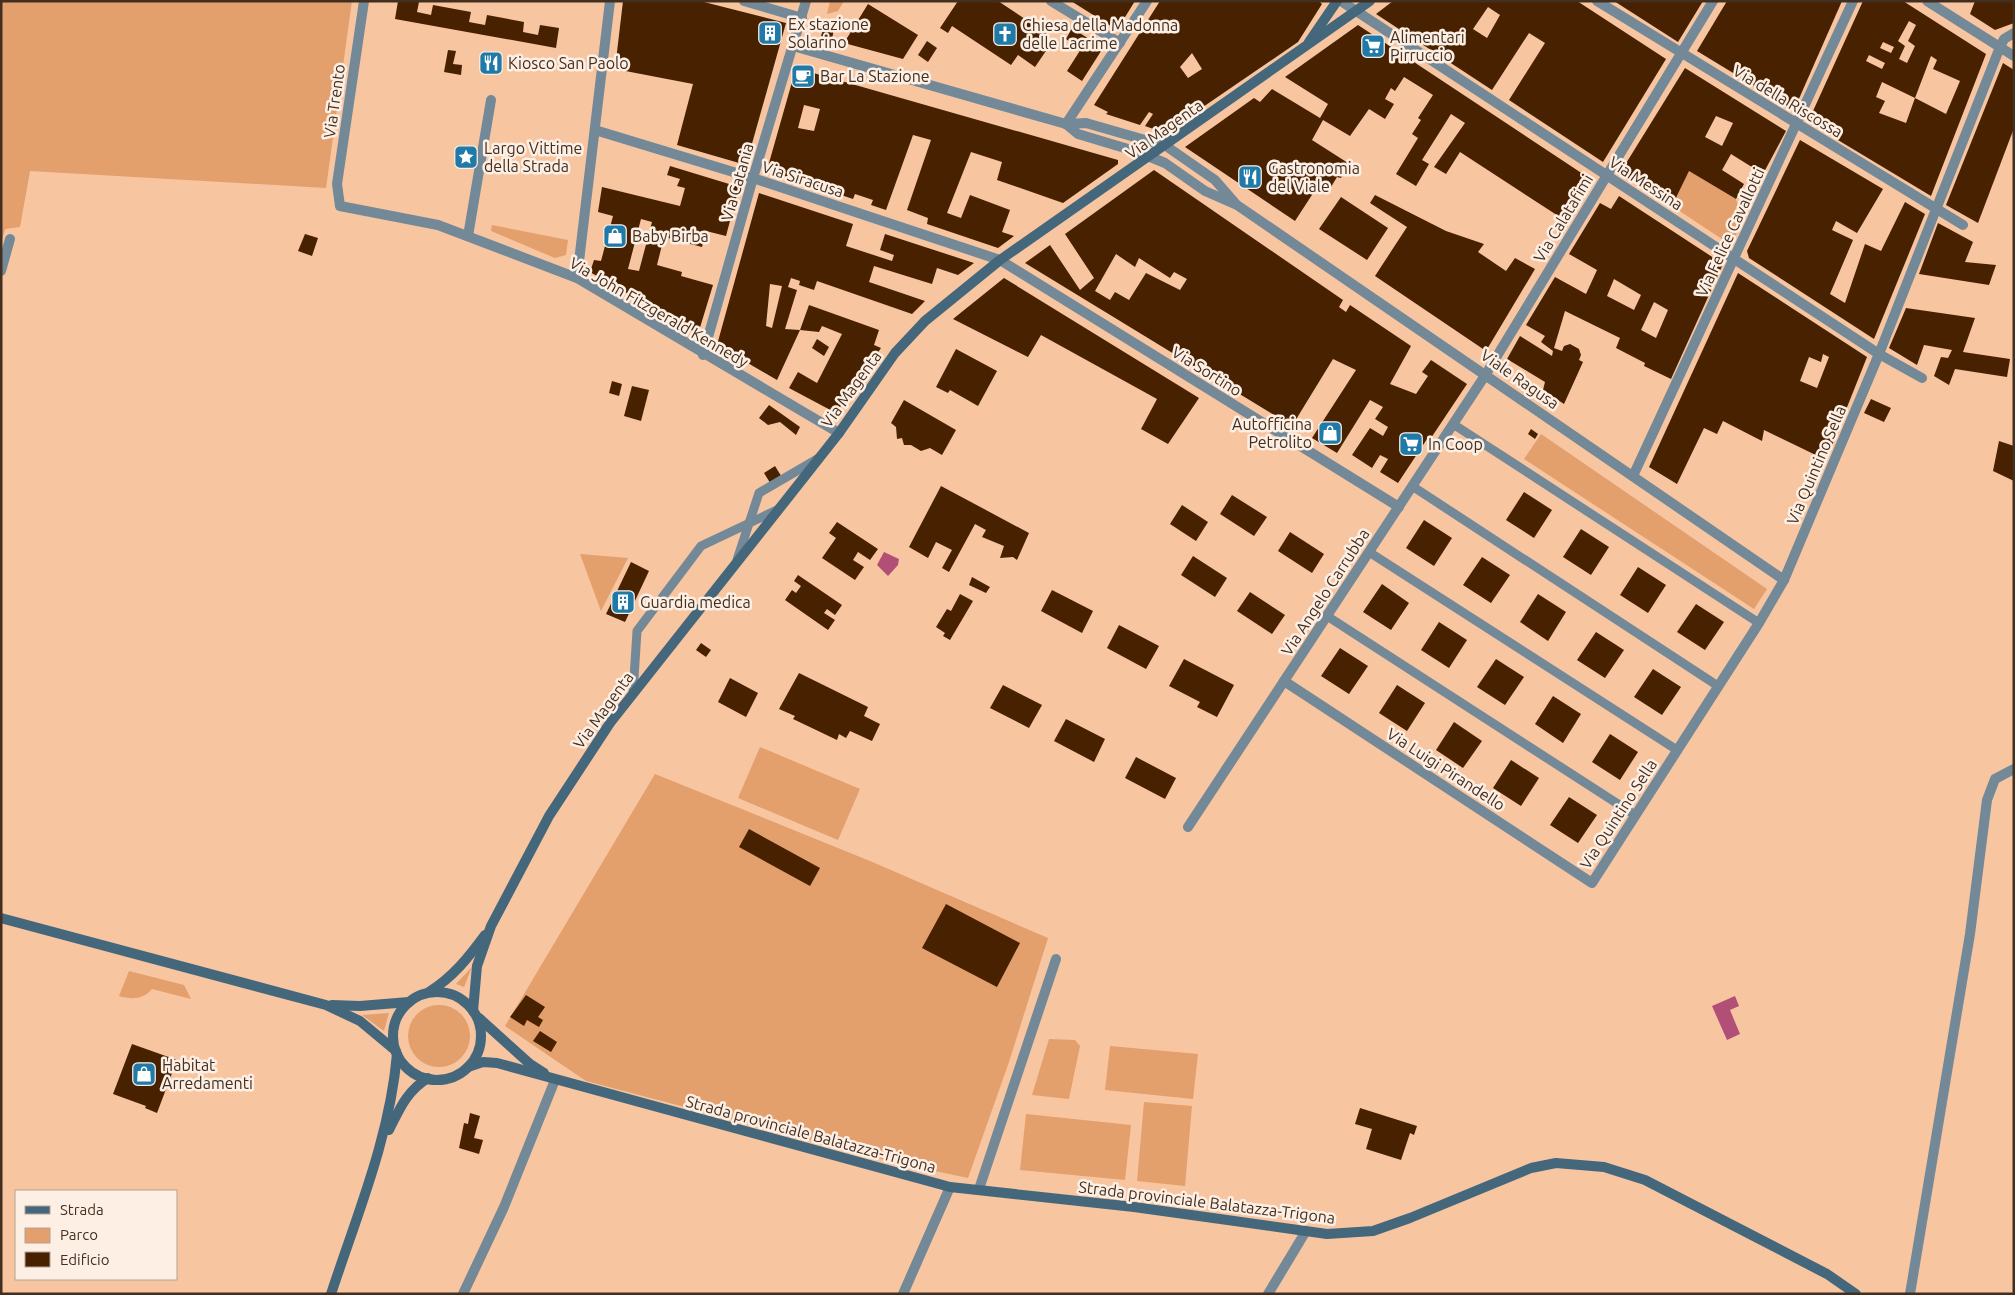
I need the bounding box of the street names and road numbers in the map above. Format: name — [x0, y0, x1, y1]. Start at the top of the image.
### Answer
street label: Via della Riscossa — [1730, 61, 1846, 141]
street label: Via Trento — [320, 63, 348, 139]
street label: Via Magenta — [1122, 96, 1206, 162]
street label: Via Catania — [717, 141, 757, 223]
street label: Via Messina — [1606, 152, 1686, 214]
street label: Via Siracusa — [760, 157, 846, 201]
street label: Via Felice Cavallotti — [1692, 165, 1768, 299]
street label: Via Calatafimi — [1530, 171, 1596, 265]
street label: Via John Fitzgerald Kennedy — [566, 253, 752, 371]
street label: Via Sortino — [1169, 342, 1245, 400]
street label: Viale Ragusa — [1478, 345, 1562, 413]
street label: Via Magenta — [817, 347, 885, 431]
street label: Via Quintino Sella — [1783, 403, 1849, 527]
street label: Via Angelo Carrubba — [1277, 525, 1373, 659]
street label: Via Magenta — [569, 668, 637, 752]
street label: Via Luigi Pirandello — [1384, 724, 1508, 814]
street label: Via Quintino Sella — [1576, 756, 1660, 872]
street label: Strada provinciale Balatazza-Trigona — [684, 1092, 938, 1176]
street label: Strada provinciale Balatazza-Trigona — [1078, 1177, 1336, 1227]

